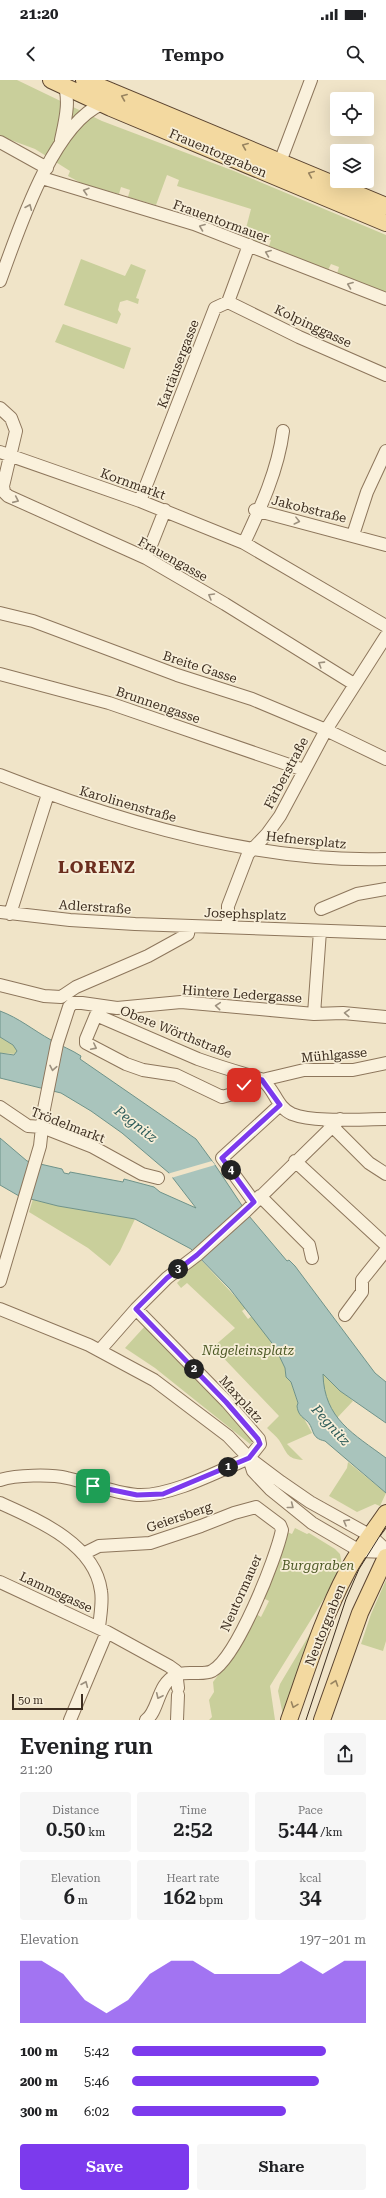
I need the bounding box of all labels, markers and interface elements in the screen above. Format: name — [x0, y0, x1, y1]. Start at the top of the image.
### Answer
text: 21:20 — [20, 5, 58, 23]
icon: back — [20, 43, 42, 65]
icon: search — [344, 43, 366, 65]
text: Tempo — [162, 44, 224, 65]
map controls — [330, 92, 374, 188]
button: locate — [330, 92, 374, 136]
one-way arrow — [121, 93, 128, 101]
street label: Frauentorgraben — [167, 126, 270, 181]
one-way arrow — [241, 143, 248, 151]
button: layers — [330, 144, 374, 188]
one-way arrow — [308, 171, 315, 179]
one-way arrow — [83, 187, 90, 196]
street label: Frauentormauer — [171, 197, 272, 246]
one-way arrow — [24, 203, 32, 211]
one-way arrow — [198, 224, 205, 232]
one-way arrow — [264, 249, 271, 257]
one-way arrow — [346, 281, 353, 289]
street label: Kolpinggasse — [272, 302, 354, 350]
street label: Kartäusergasse — [154, 318, 202, 410]
street label: Kornmarkt — [98, 465, 168, 503]
street label: Jakobstraße — [270, 492, 348, 526]
one-way arrow — [13, 495, 20, 503]
one-way arrow — [294, 516, 300, 524]
street label: Frauengasse — [136, 534, 210, 584]
one-way arrow — [208, 593, 215, 600]
street label: Breite Gasse — [161, 648, 239, 686]
one-way arrow — [318, 661, 325, 668]
street label: Brunnengasse — [114, 684, 202, 726]
street label: Färberstraße — [261, 735, 311, 811]
street label: Karolinenstraße — [78, 783, 178, 825]
street label: Hefnersplatz — [265, 828, 347, 852]
district label: LORENZ — [58, 857, 136, 877]
street label: Adlerstraße — [58, 897, 132, 917]
street label: Josephsplatz — [204, 905, 286, 923]
street label: Hintere Ledergasse — [181, 982, 303, 1006]
one-way arrow — [215, 1001, 221, 1010]
street label: Obere Wörthstraße — [118, 1003, 234, 1061]
one-way arrow — [344, 1009, 350, 1018]
one-way arrow — [90, 1043, 97, 1050]
street label: Mühlgasse — [300, 1045, 368, 1065]
one-way arrow — [49, 1064, 58, 1071]
pin — [227, 1068, 261, 1102]
icon: check — [233, 1074, 255, 1096]
water label: Pegnitz — [111, 1102, 160, 1146]
street label: Trödelmarkt — [29, 1104, 107, 1146]
pin: 4 — [221, 1160, 241, 1180]
text: 4 — [228, 1163, 234, 1176]
pin: 3 — [168, 1259, 188, 1279]
text: 3 — [175, 1262, 181, 1275]
park label: Nägeleinsplatz — [201, 1343, 295, 1358]
pin: 2 — [184, 1359, 204, 1379]
text: 2 — [191, 1362, 197, 1375]
street label: Maxplatz — [216, 1373, 266, 1425]
water label: Pegnitz — [308, 1401, 354, 1449]
pin: 1 — [218, 1457, 238, 1477]
text: 1 — [225, 1460, 231, 1473]
pin — [76, 1469, 110, 1503]
icon: arrive — [82, 1475, 104, 1497]
street label: Geiersberg — [144, 1499, 214, 1535]
one-way arrow — [287, 1501, 294, 1508]
one-way arrow — [343, 1520, 350, 1527]
street label: Neutormauer — [217, 1551, 265, 1634]
park label: Burggraben — [281, 1558, 354, 1573]
street label: Lammsgasse — [17, 1569, 95, 1615]
street label: Neutorgraben — [302, 1581, 348, 1668]
one-way arrow — [330, 1680, 338, 1687]
one-way arrow — [81, 1681, 89, 1688]
scale bar — [12, 1692, 83, 1711]
one-way arrow — [156, 1692, 164, 1699]
text: 50 m — [18, 1694, 43, 1707]
one-way arrow — [291, 1702, 299, 1709]
button: share — [324, 1733, 366, 1775]
text: Evening run — [20, 1734, 153, 1759]
text: 21:20 — [20, 1762, 52, 1777]
text: Distance — [52, 1804, 99, 1817]
text: Time — [180, 1804, 206, 1817]
text: Pace — [298, 1804, 323, 1817]
text: 0.50 — [46, 1817, 86, 1841]
text: 2:52 — [173, 1817, 213, 1841]
text: 5:44 — [278, 1817, 318, 1841]
text: km — [86, 1826, 105, 1839]
text: /km — [318, 1826, 343, 1839]
text: Elevation — [51, 1872, 101, 1885]
text: Heart rate — [167, 1872, 219, 1885]
text: kcal — [299, 1872, 321, 1885]
text: 6 — [64, 1885, 75, 1909]
text: 162 — [163, 1885, 196, 1909]
text: 34 — [299, 1885, 322, 1909]
text: m — [75, 1894, 88, 1907]
text: bpm — [196, 1894, 223, 1907]
text: Elevation — [20, 1932, 79, 1947]
text: 197–201 m — [299, 1932, 366, 1947]
text: 100 m — [20, 2044, 58, 2059]
text: 5:42 — [84, 2044, 109, 2059]
text: 200 m — [20, 2074, 58, 2089]
text: 5:46 — [84, 2074, 109, 2089]
text: 300 m — [20, 2104, 58, 2119]
text: 6:02 — [84, 2104, 109, 2119]
button: Save — [20, 2144, 189, 2190]
button: Share — [197, 2144, 366, 2190]

